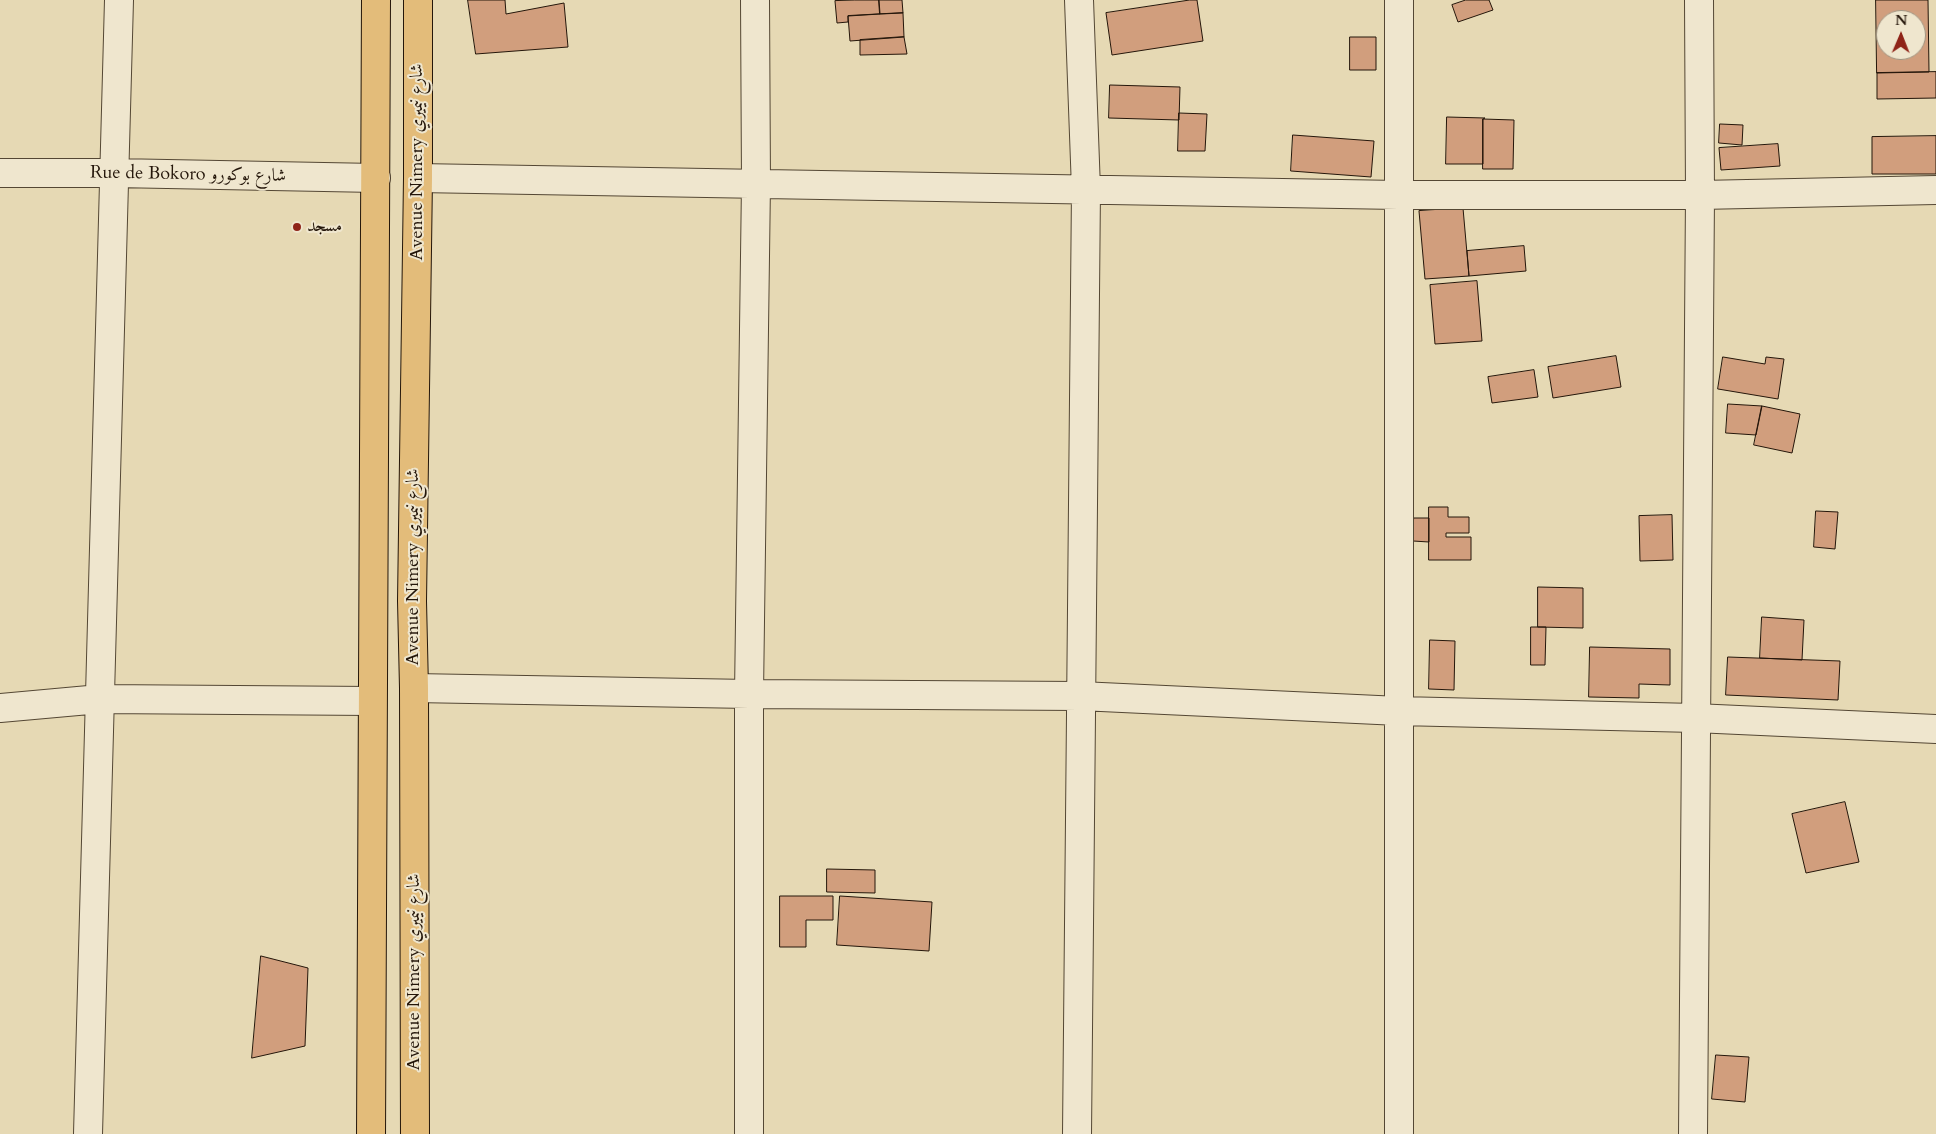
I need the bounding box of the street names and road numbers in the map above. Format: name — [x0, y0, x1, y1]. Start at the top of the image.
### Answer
street label: Avenue Nimery شارع نيميري — [407, 64, 429, 260]
street label: Rue de Bokoro شارع بوكورو — [90, 162, 286, 188]
street label: Avenue Nimery شارع نيميري — [403, 469, 425, 665]
street label: Avenue Nimery شارع نيميري — [404, 874, 426, 1070]

